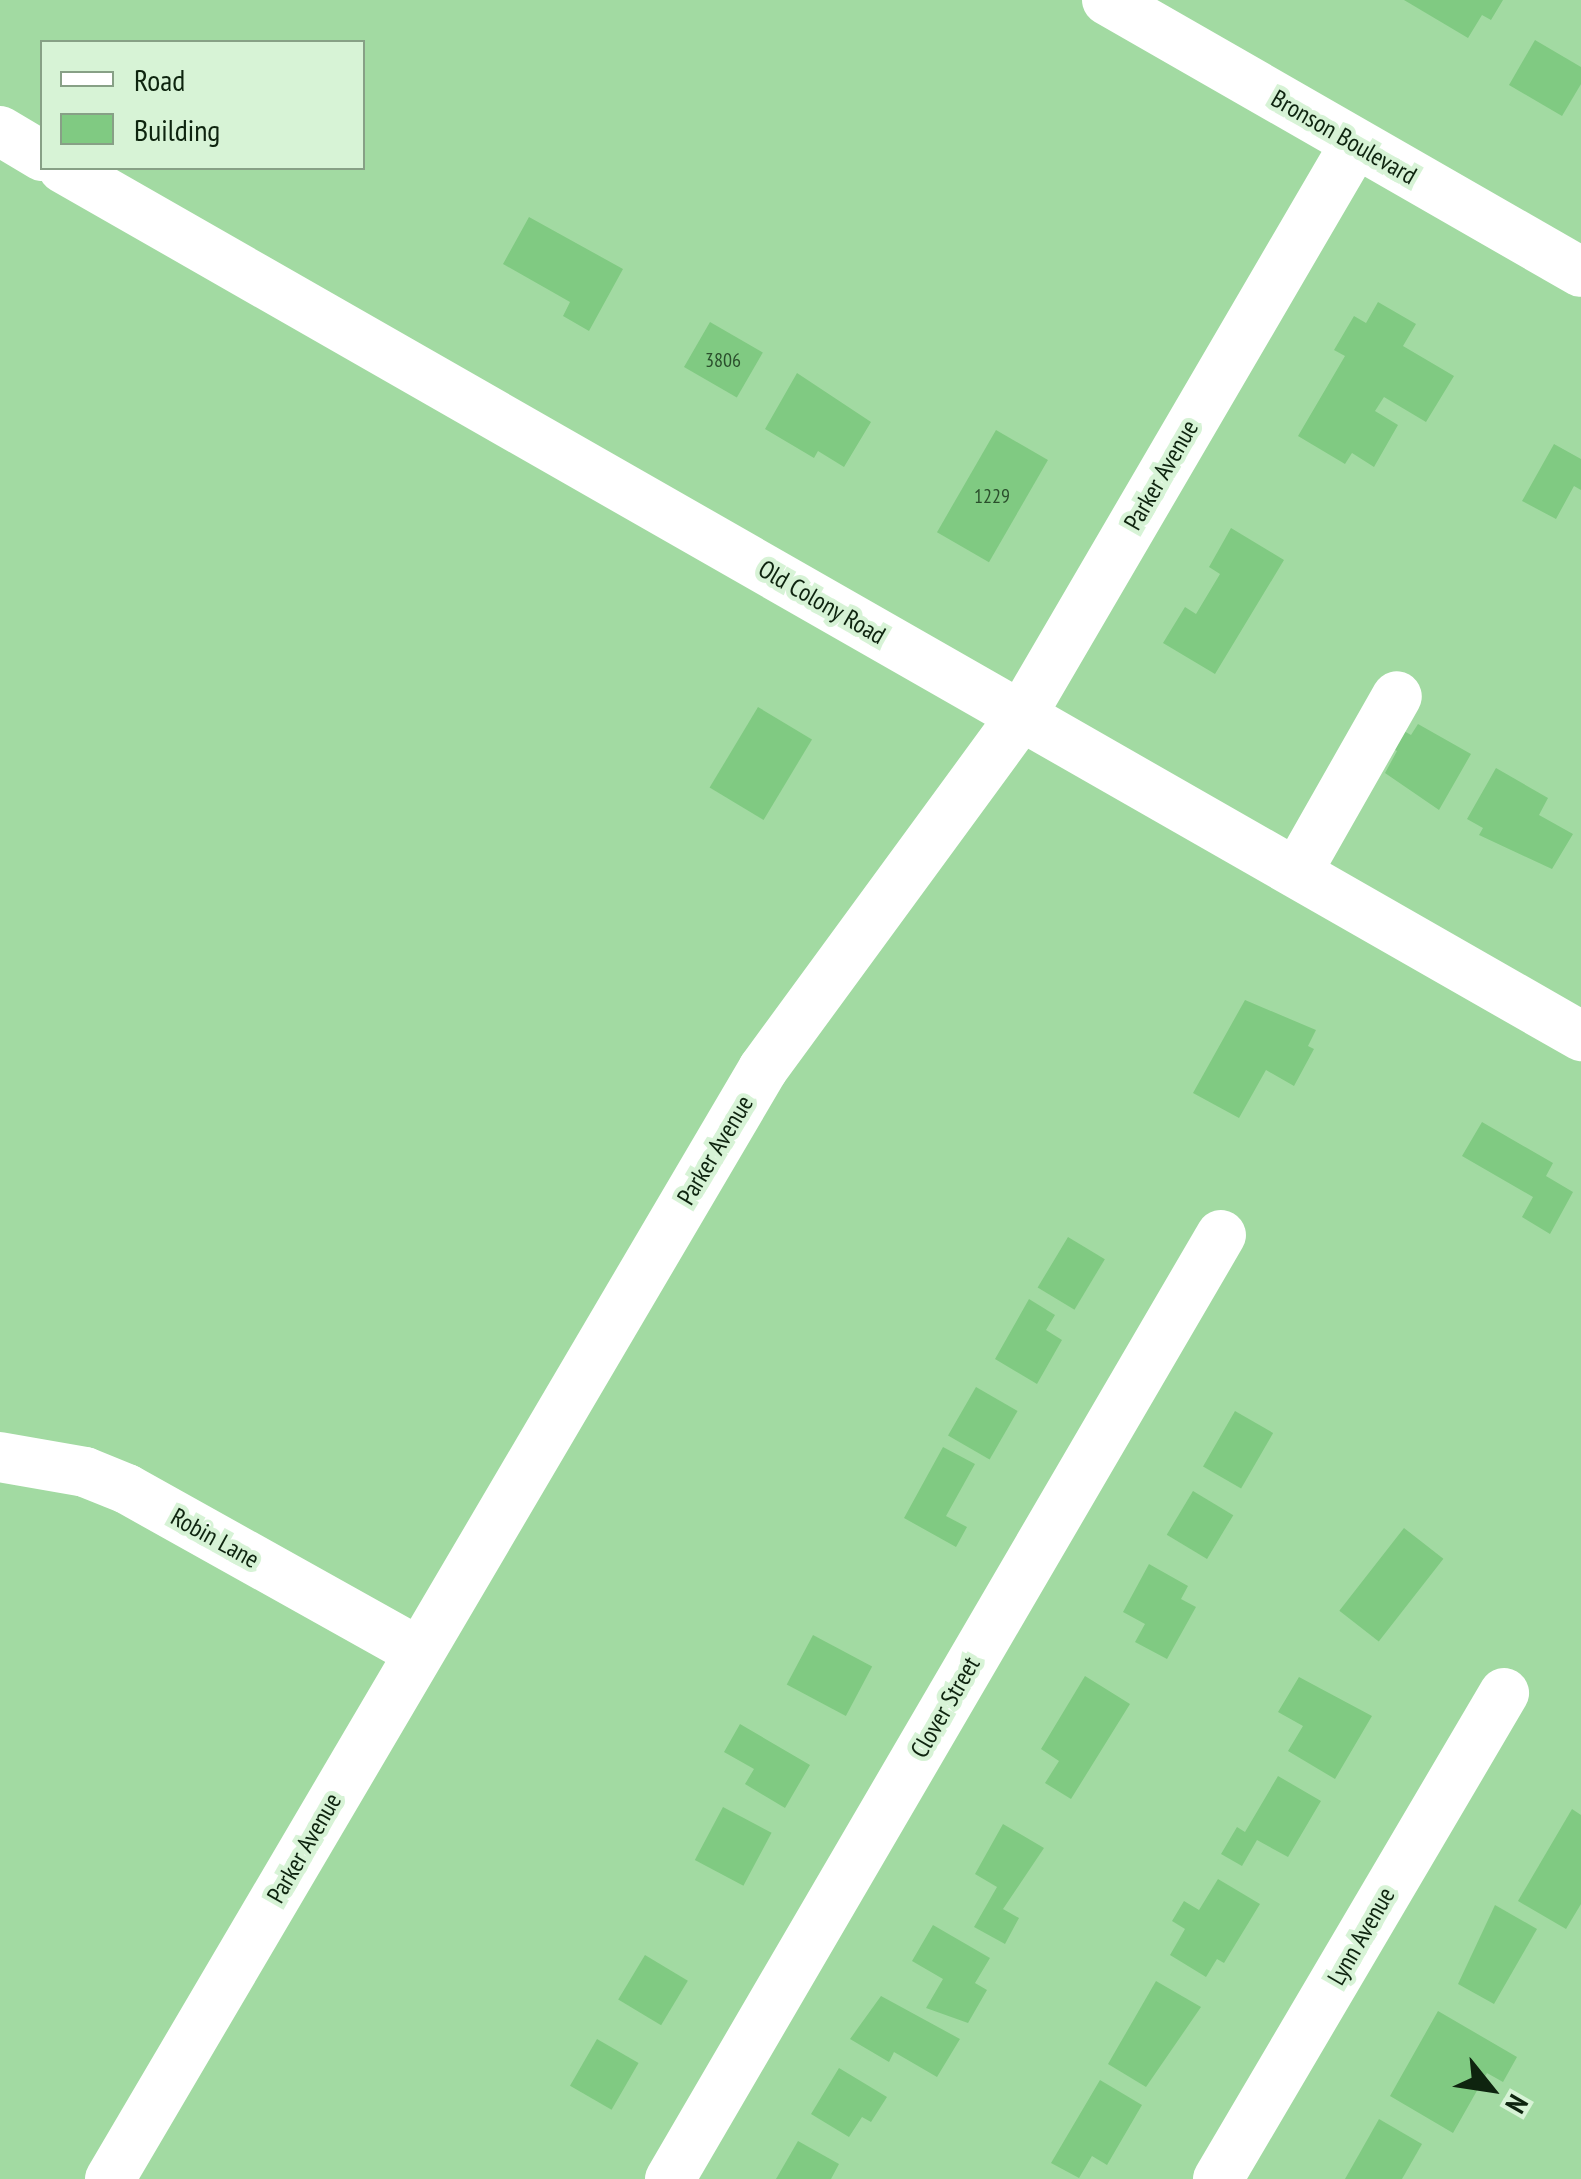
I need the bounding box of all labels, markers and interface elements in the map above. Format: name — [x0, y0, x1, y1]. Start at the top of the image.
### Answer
legend — [40, 40, 365, 170]
text: Road — [134, 60, 185, 99]
street label: Bronson Boulevard — [1266, 83, 1422, 191]
text: Building — [134, 110, 220, 149]
house number: 3806 — [705, 348, 741, 372]
street label: Parker Avenue — [1117, 414, 1205, 536]
house number: 1229 — [974, 484, 1010, 508]
street label: Old Colony Road — [753, 553, 891, 651]
street label: Parker Avenue — [671, 1090, 759, 1210]
street label: Robin Lane — [166, 1502, 264, 1574]
street label: Clover Street — [904, 1651, 986, 1763]
street label: Parker Avenue — [260, 1787, 348, 1909]
street label: Lynn Avenue — [1321, 1882, 1401, 1990]
north arrow — [1441, 2039, 1541, 2139]
text: N — [1498, 2088, 1537, 2120]

